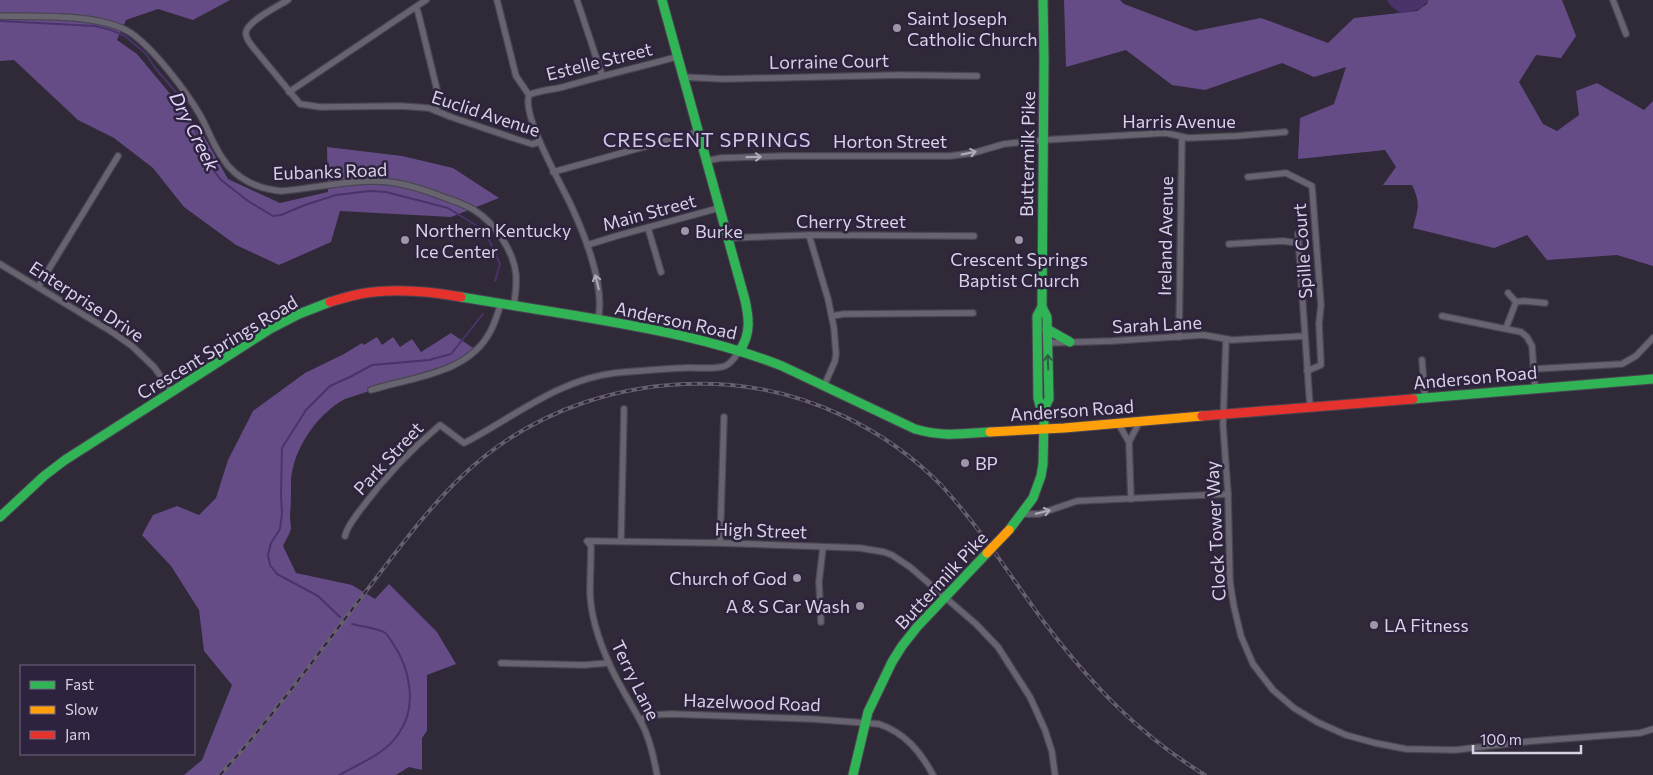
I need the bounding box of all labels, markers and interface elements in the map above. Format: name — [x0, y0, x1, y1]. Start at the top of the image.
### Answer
place label: Saint Joseph Catholic Church — [907, 7, 1038, 50]
marker: Saint Joseph Catholic Church — [891, 22, 903, 34]
street label: Estelle Street — [544, 37, 654, 85]
street label: Lorraine Court — [769, 49, 889, 73]
street label: Euclid Avenue — [429, 85, 543, 141]
water label: Dry Creek — [165, 88, 225, 175]
street label: Buttermilk Pike — [1015, 91, 1039, 217]
street label: Harris Avenue — [1122, 110, 1236, 132]
district label: CRESCENT SPRINGS — [603, 127, 811, 151]
street label: Horton Street — [833, 130, 947, 152]
one-way arrow — [960, 148, 976, 158]
one-way arrow — [746, 153, 762, 162]
street label: Eubanks Road — [272, 158, 388, 184]
street label: Ireland Avenue — [1153, 176, 1177, 296]
street label: Main Street — [600, 189, 698, 235]
street label: Spille Court — [1288, 203, 1316, 299]
street label: Cherry Street — [796, 210, 906, 232]
place label: Northern Kentucky Ice Center — [415, 219, 571, 262]
place label: Burke — [695, 220, 743, 242]
marker: Burke — [679, 225, 691, 237]
marker: Northern Kentucky Ice Center — [399, 234, 411, 246]
marker: Crescent Springs Baptist Church — [1013, 234, 1025, 246]
place label: Crescent Springs Baptist Church — [950, 248, 1088, 291]
street label: Enterprise Drive — [26, 256, 148, 346]
one-way arrow — [592, 275, 601, 291]
street label: Crescent Springs Road — [133, 290, 301, 404]
street label: Anderson Road — [613, 296, 739, 344]
street label: Sarah Lane — [1112, 311, 1202, 337]
one-way arrow — [1043, 355, 1053, 371]
street label: Anderson Road — [1412, 361, 1538, 393]
street label: Anderson Road — [1009, 395, 1135, 425]
street label: Park Street — [349, 417, 427, 499]
place label: BP — [975, 452, 998, 474]
marker: BP — [959, 457, 971, 469]
street label: Clock Tower Way — [1200, 460, 1230, 602]
one-way arrow — [1035, 507, 1051, 516]
street label: High Street — [714, 517, 808, 543]
street label: Buttermilk Pike — [890, 526, 992, 634]
place label: Church of God — [669, 567, 787, 589]
marker: Church of God — [791, 572, 803, 584]
place label: A & S Car Wash — [726, 595, 850, 617]
marker: A & S Car Wash — [854, 600, 866, 612]
place label: LA Fitness — [1384, 614, 1469, 636]
marker: LA Fitness — [1368, 619, 1380, 631]
street label: Terry Lane — [607, 636, 665, 724]
legend — [20, 665, 195, 755]
text: Fast — [65, 675, 94, 693]
street label: Hazelwood Road — [683, 689, 821, 715]
text: Slow — [65, 700, 98, 718]
scale bar — [1473, 722, 1580, 754]
text: Jam — [65, 725, 90, 743]
text: 100 m — [1480, 730, 1522, 748]

